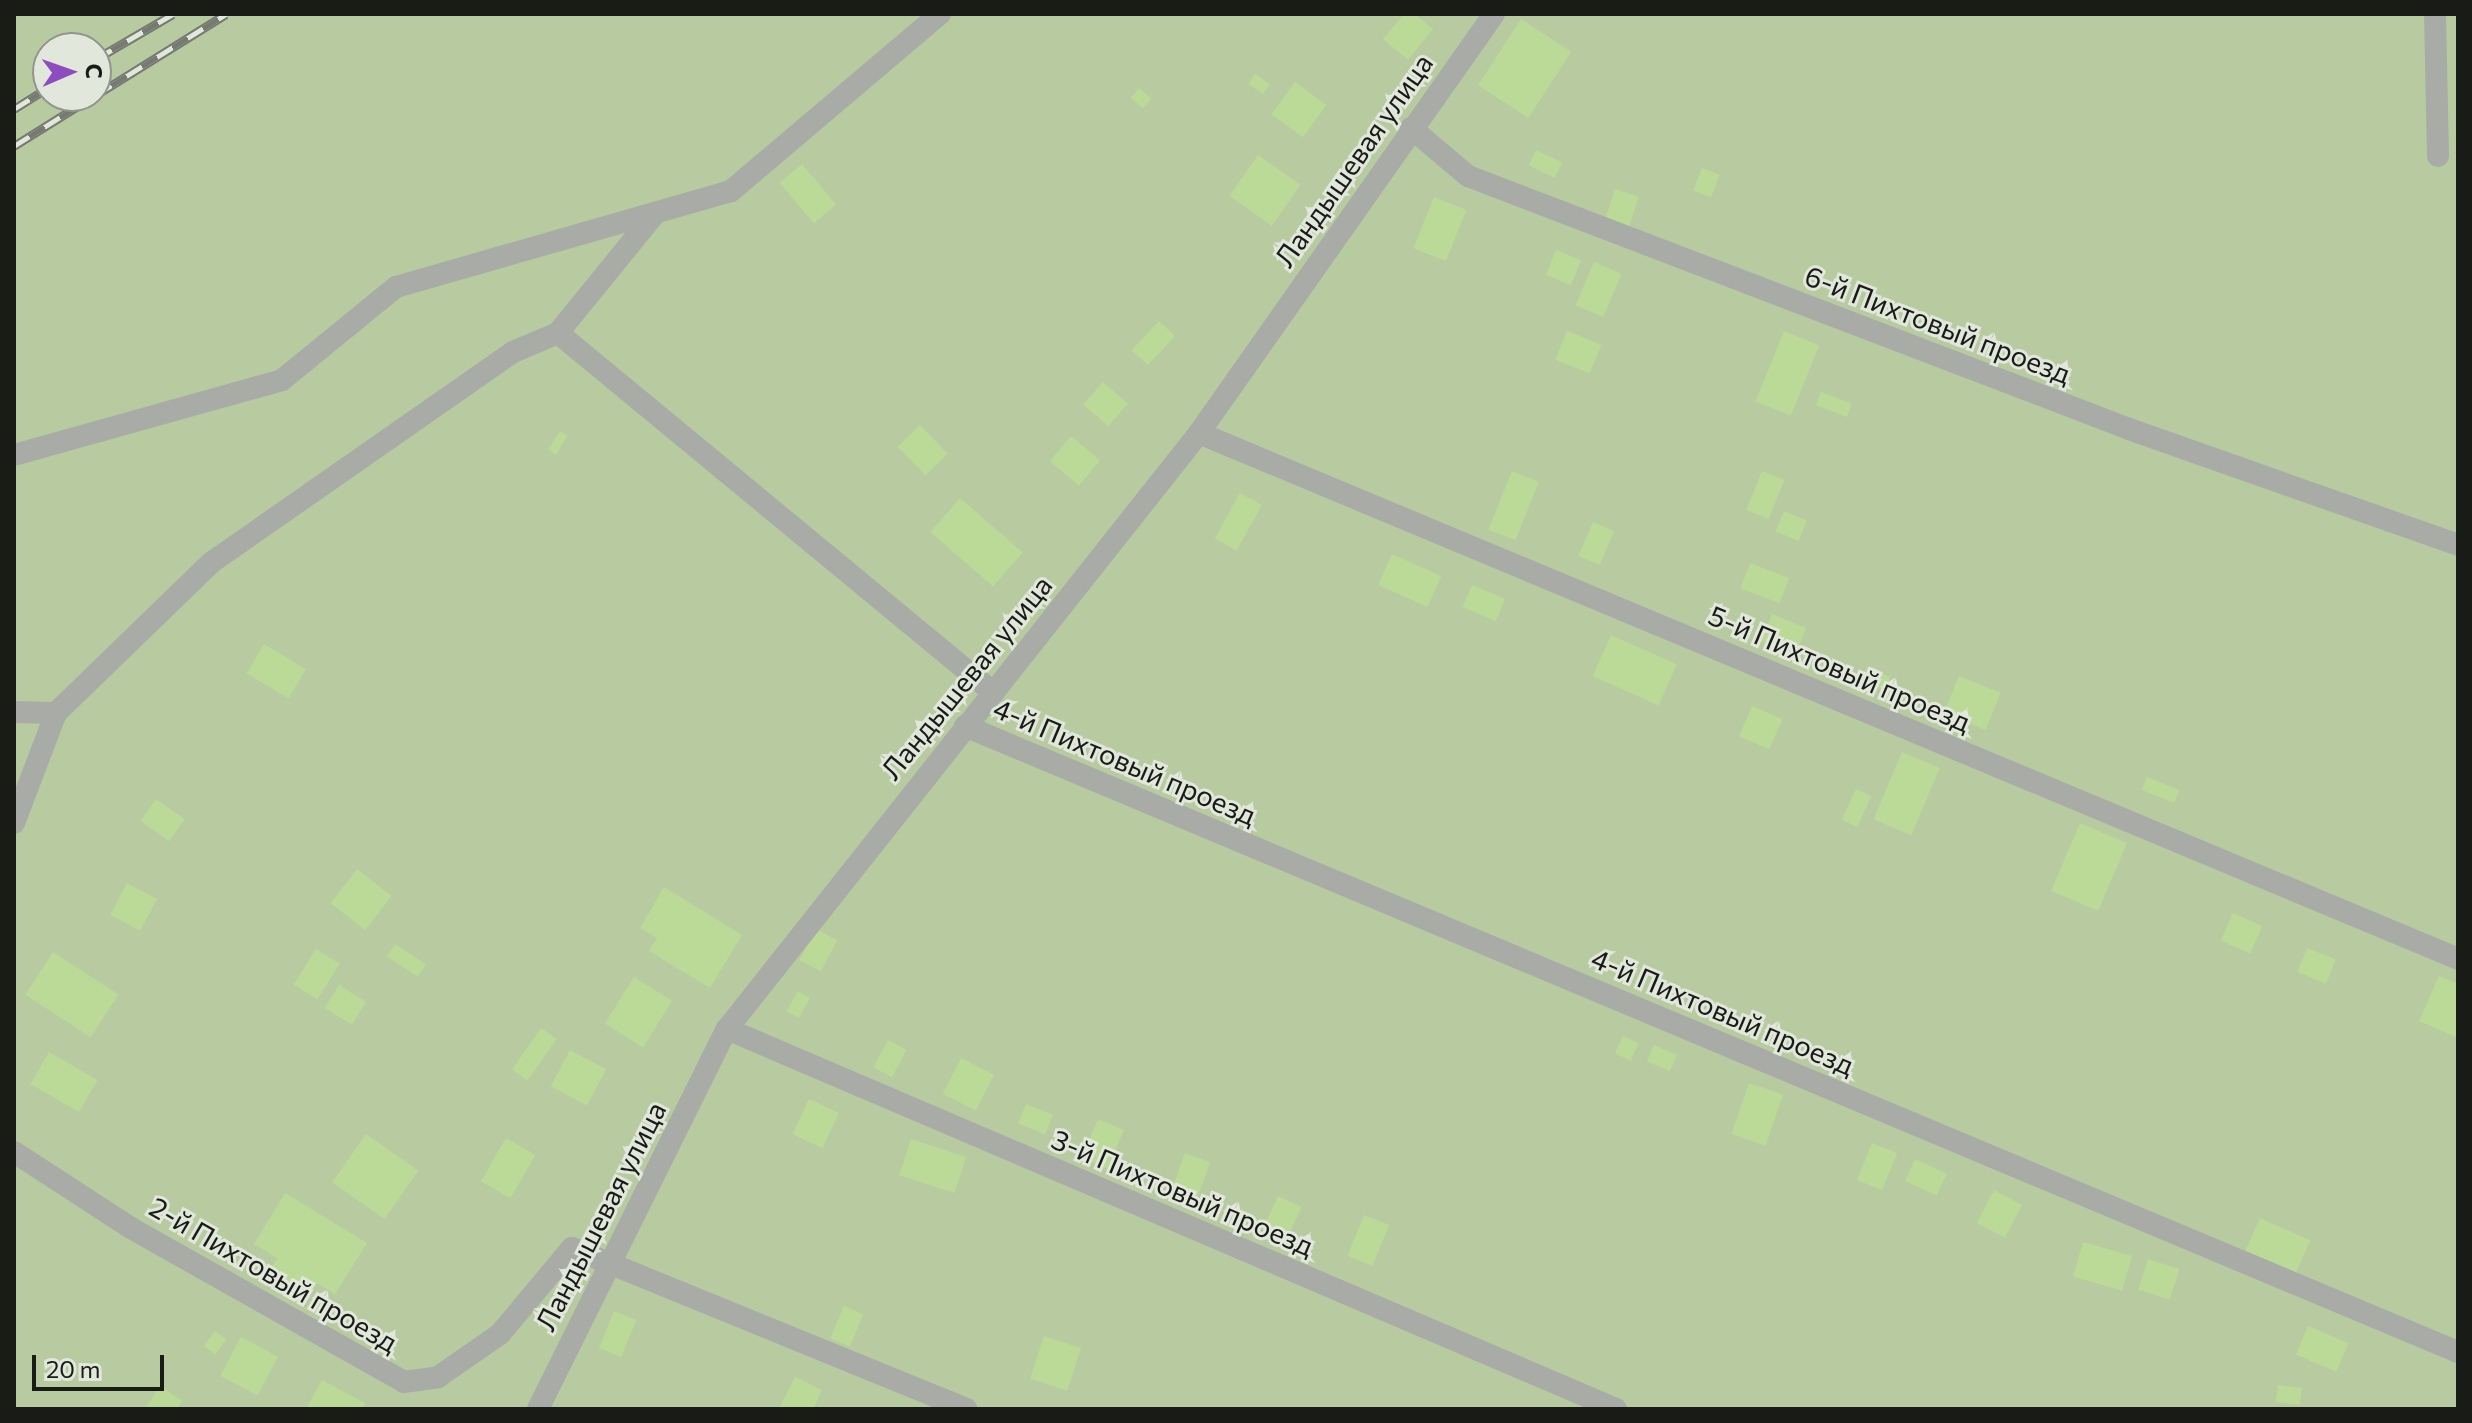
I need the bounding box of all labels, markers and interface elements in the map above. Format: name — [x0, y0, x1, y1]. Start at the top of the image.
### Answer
north arrow — [32, 32, 112, 112]
street label: Ландышевая улица — [1267, 47, 1439, 273]
text: С — [81, 63, 108, 79]
street label: 6-й Пихтовый проезд — [1800, 258, 2076, 390]
street label: Ландышевая улица — [874, 568, 1058, 786]
street label: 5-й Пихтовый проезд — [1704, 598, 1976, 738]
street label: 4-й Пихтовый проезд — [989, 690, 1261, 832]
street label: 4-й Пихтовый проезд — [1587, 940, 1859, 1082]
street label: Ландышевая улица — [528, 1096, 672, 1336]
street label: 3-й Пихтовый проезд — [1047, 1122, 1319, 1262]
street label: 2-й Пихтовый проезд — [144, 1189, 404, 1359]
scale bar — [36, 1339, 168, 1389]
text: 20 m — [46, 1354, 100, 1383]

